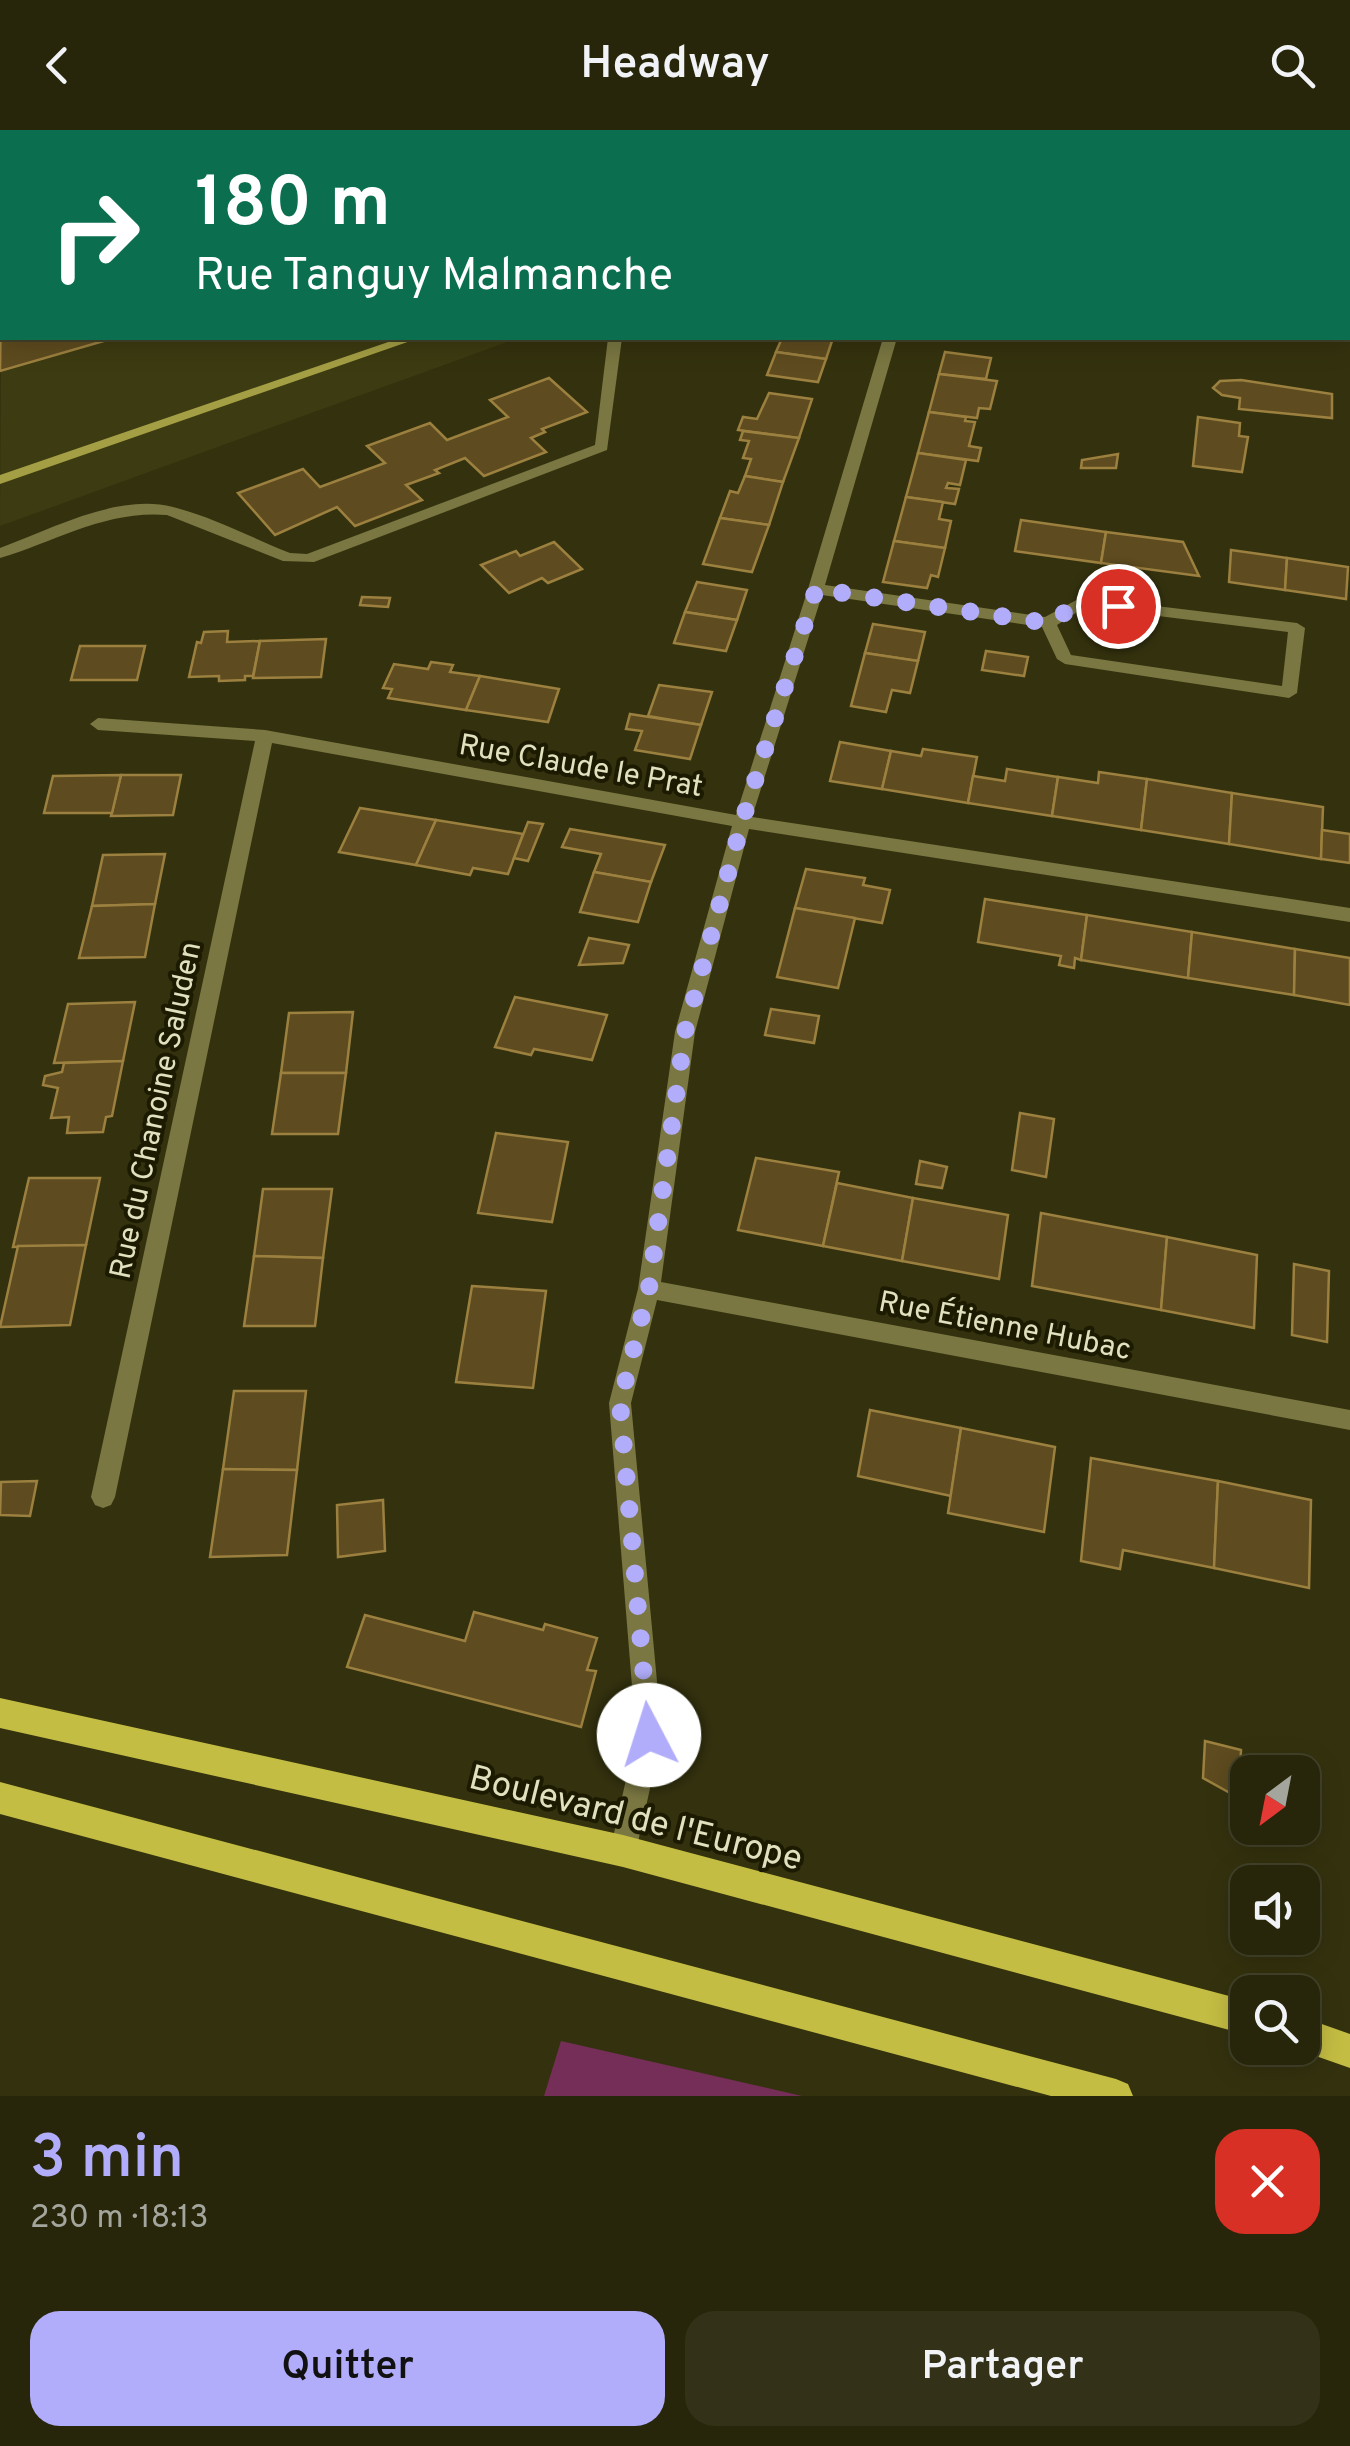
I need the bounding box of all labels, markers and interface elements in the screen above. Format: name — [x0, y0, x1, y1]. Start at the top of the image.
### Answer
text: Headway — [580, 37, 770, 94]
icon: back — [30, 38, 85, 93]
icon: search — [1265, 38, 1320, 93]
text: 180 m — [195, 162, 391, 251]
icon: right — [30, 170, 160, 300]
text: Rue Tanguy Malmanche — [195, 249, 673, 306]
pin — [1076, 564, 1161, 649]
icon: arrive — [1091, 579, 1146, 634]
street label: Rue Claude le Prat — [456, 728, 705, 807]
street label: Rue du Chanoine Saluden — [104, 939, 211, 1282]
street label: Rue Étienne Hubac — [875, 1283, 1134, 1370]
position arrow — [597, 1683, 701, 1787]
north arrow — [1230, 1755, 1320, 1845]
map controls — [1230, 1755, 1320, 2065]
street label: Boulevard de l'Europe — [464, 1757, 807, 1883]
button: sound — [1230, 1865, 1320, 1955]
button: search — [1230, 1975, 1320, 2065]
text: 3 min — [30, 2123, 184, 2199]
button: close — [1215, 2129, 1320, 2234]
text: 230 m · 18:13 — [30, 2199, 209, 2239]
button: Quitter — [30, 2311, 665, 2426]
button: Partager — [685, 2311, 1320, 2426]

